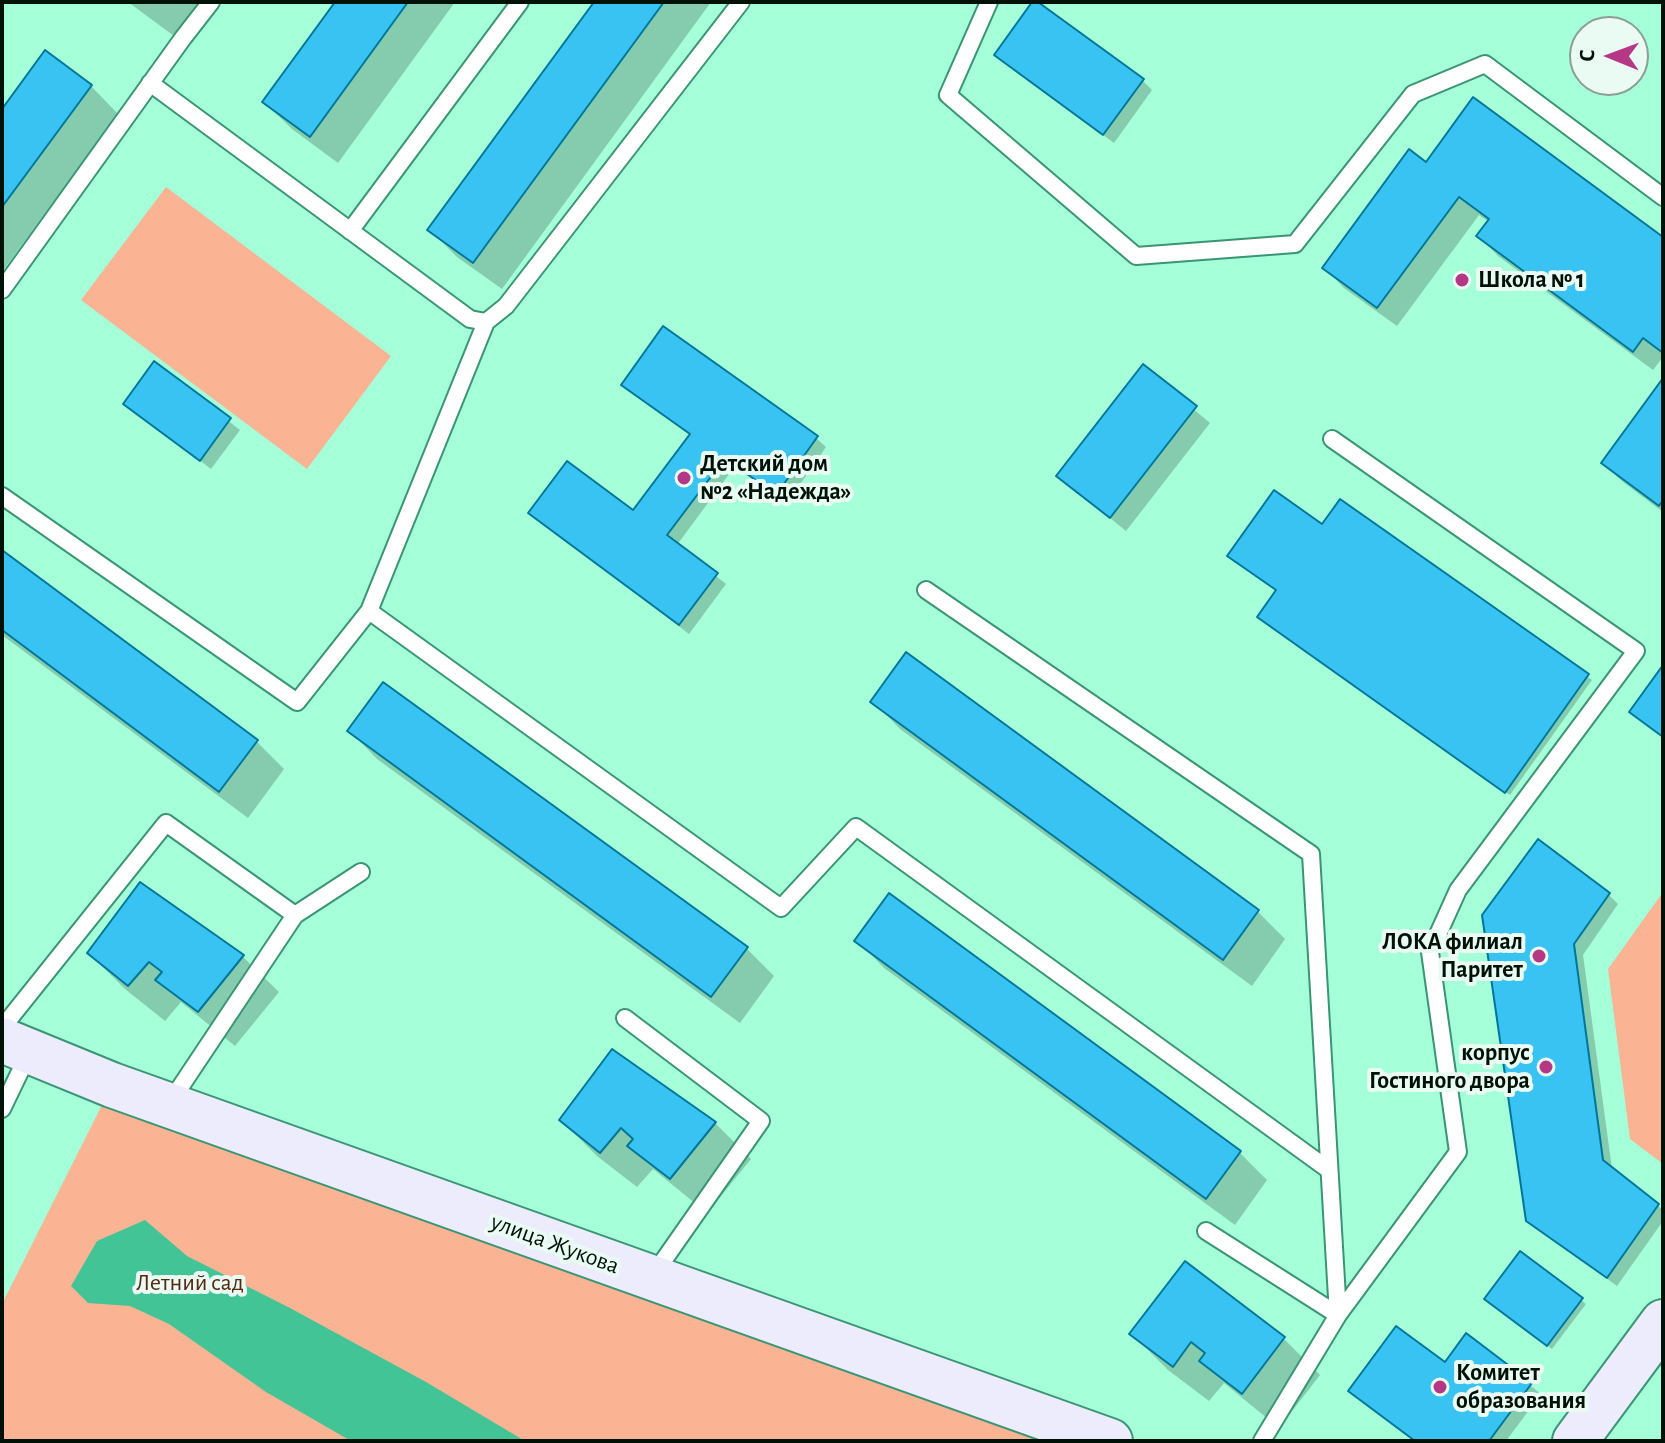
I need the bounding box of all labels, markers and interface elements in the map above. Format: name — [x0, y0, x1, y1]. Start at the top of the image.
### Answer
north arrow — [1569, 16, 1649, 96]
text: С — [1576, 49, 1598, 62]
place label: Школа № 1 — [1478, 266, 1585, 294]
marker: Школа № 1 — [1453, 271, 1471, 289]
place label: Детский дом №2 «Надежда» — [700, 450, 851, 506]
marker: Детский дом №2 «Надежда» — [675, 469, 693, 487]
place label: ЛОКА филиал Паритет — [1382, 928, 1523, 984]
marker: ЛОКА филиал Паритет — [1530, 947, 1548, 965]
place label: корпус Гостиного двора — [1369, 1039, 1530, 1095]
marker: корпус Гостиного двора — [1537, 1058, 1555, 1076]
street label: улица Жукова — [487, 1207, 623, 1281]
park label: Летний сад — [136, 1269, 244, 1297]
place label: Комитет образования — [1456, 1359, 1586, 1415]
marker: Комитет образования — [1431, 1378, 1449, 1396]

